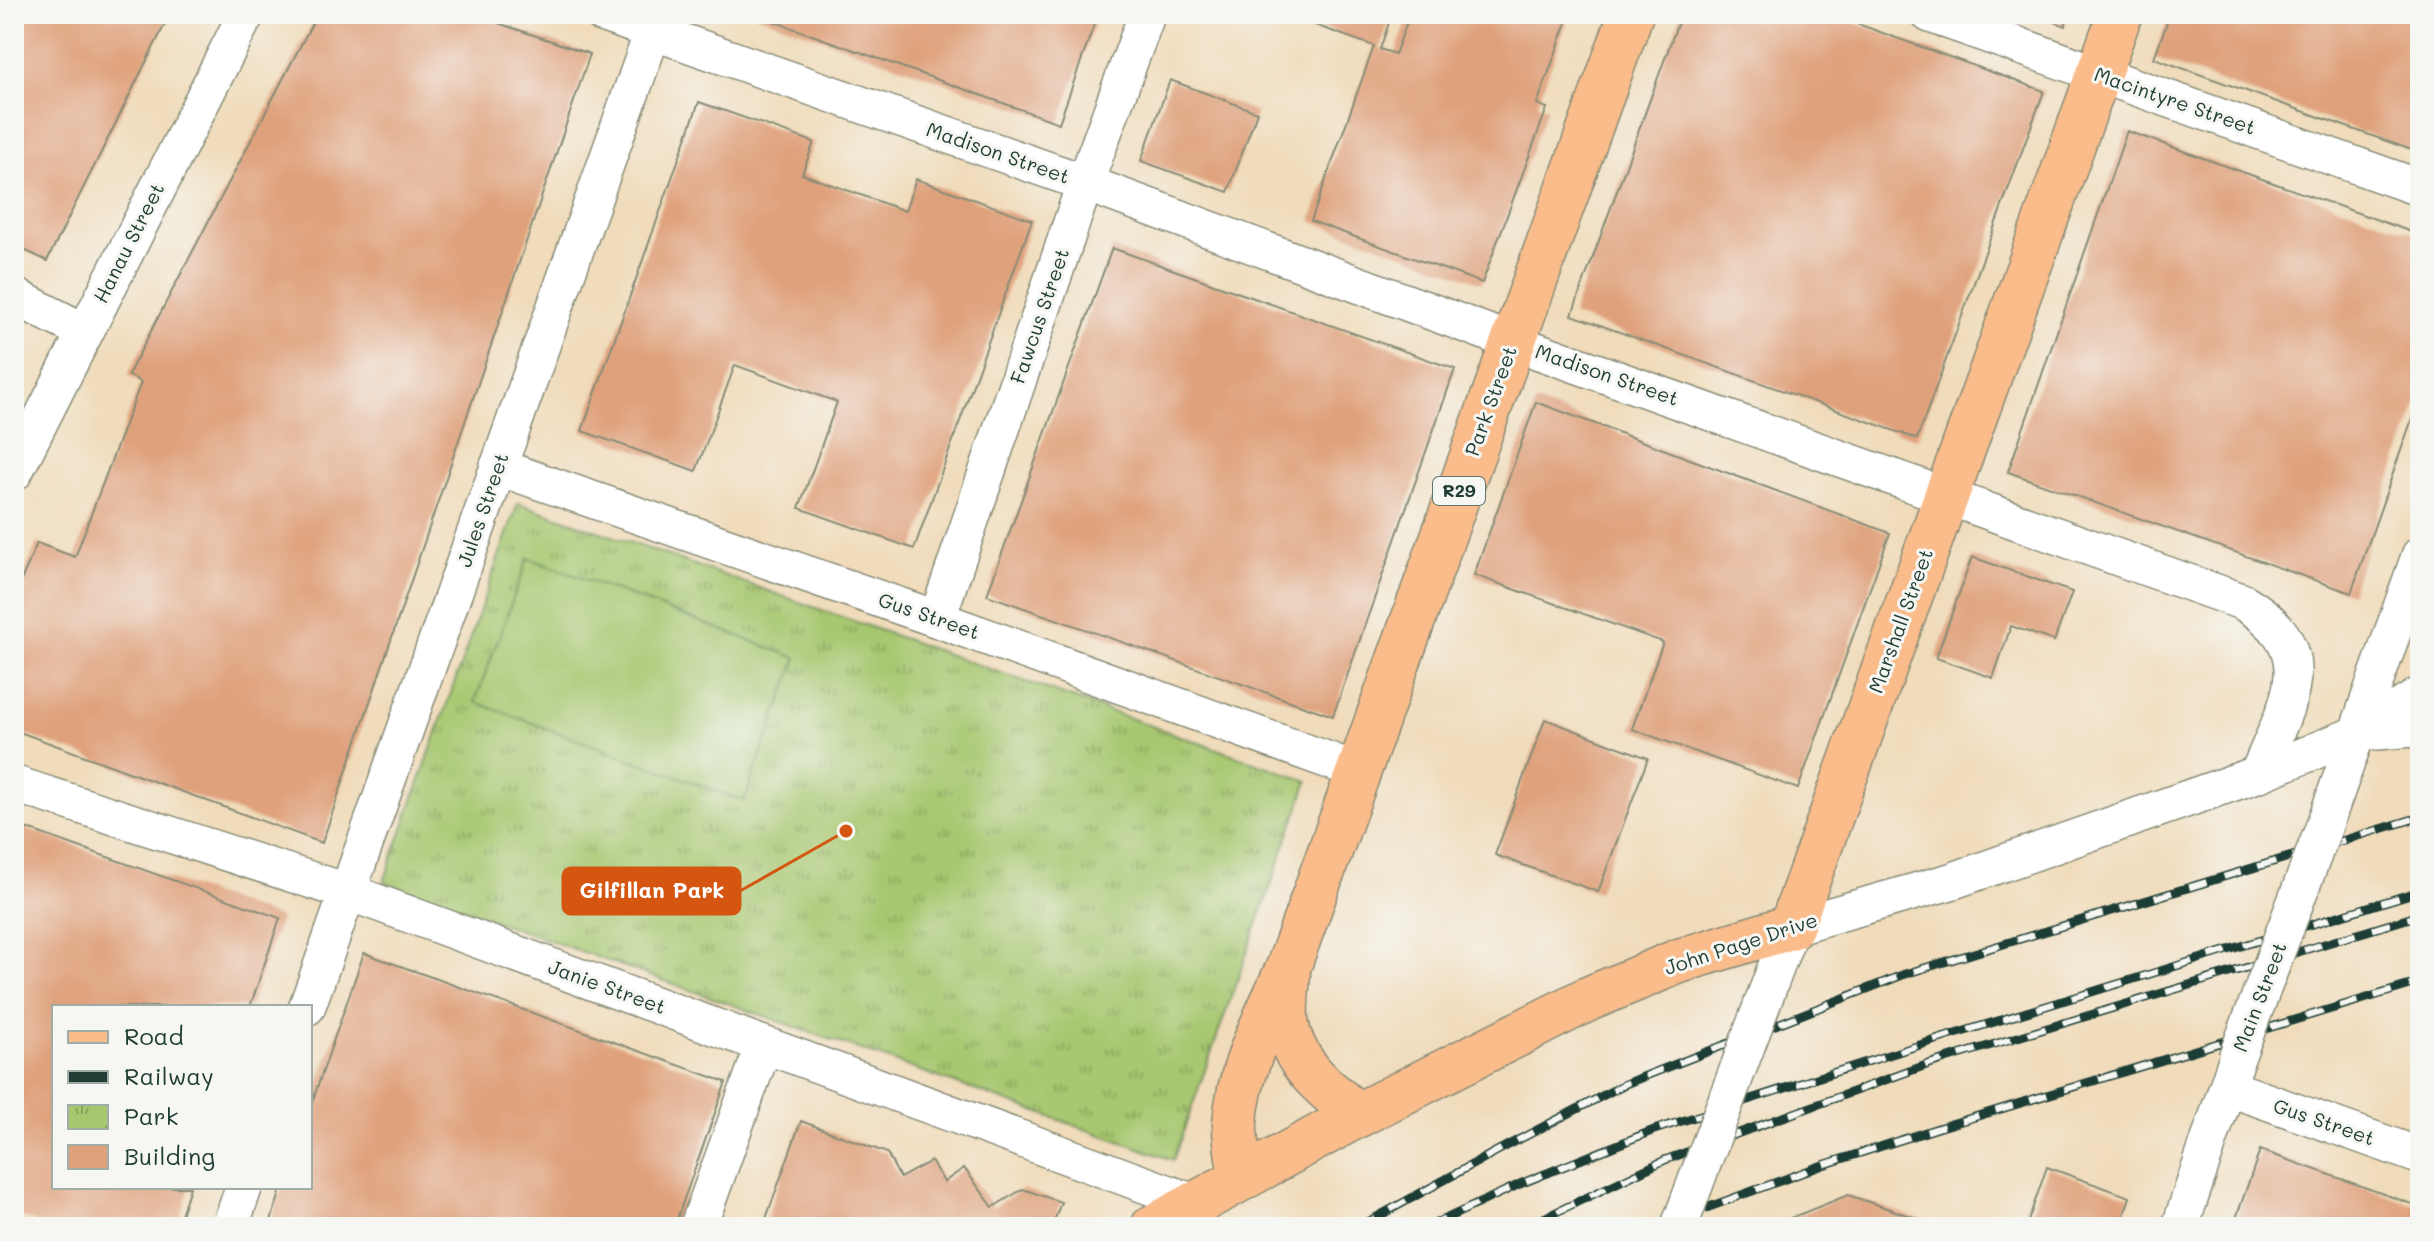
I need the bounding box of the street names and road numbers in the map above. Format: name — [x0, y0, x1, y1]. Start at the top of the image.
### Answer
street label: Macintyre Street — [2091, 60, 2259, 140]
street label: Madison Street — [923, 115, 1073, 189]
street label: Hanau Street — [87, 178, 169, 307]
street label: Fawcus Street — [1004, 244, 1074, 387]
street label: Madison Street — [1532, 337, 1682, 411]
street label: Park Street — [1458, 342, 1522, 459]
street label: Jules Street — [450, 449, 514, 570]
road number: R29 — [1433, 477, 1485, 505]
street label: Marshall Street — [1862, 545, 1938, 697]
street label: Gus Street — [875, 586, 983, 645]
street label: John Page Drive — [1661, 906, 1821, 980]
street label: Main Street — [2226, 938, 2292, 1055]
street label: Janie Street — [545, 953, 670, 1019]
street label: Gus Street — [2270, 1092, 2378, 1151]

